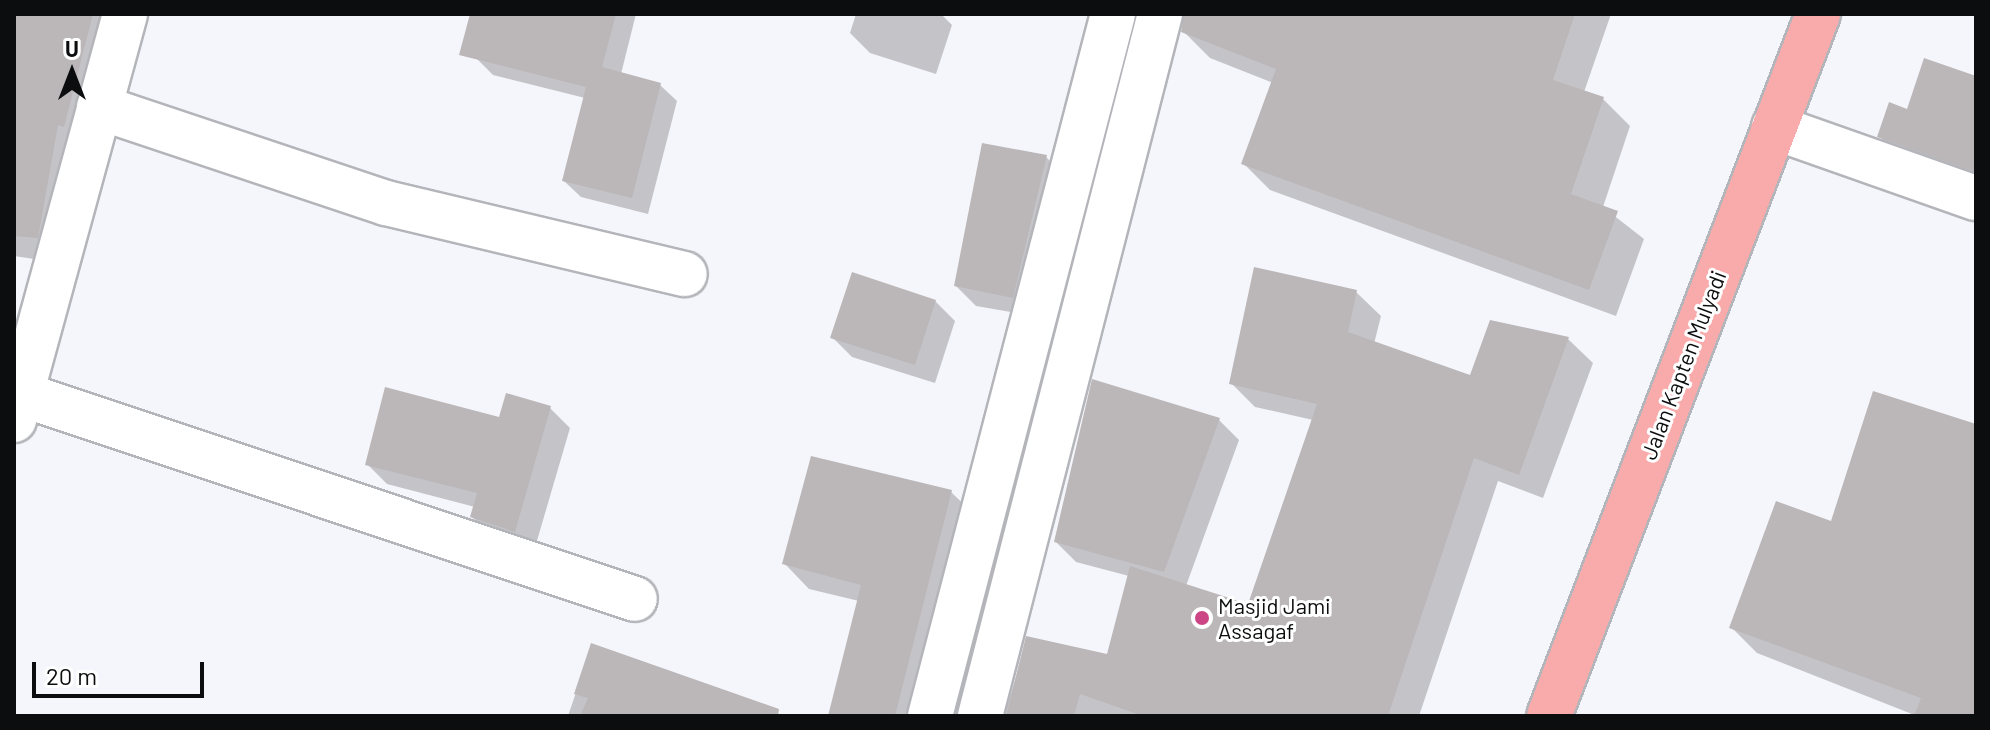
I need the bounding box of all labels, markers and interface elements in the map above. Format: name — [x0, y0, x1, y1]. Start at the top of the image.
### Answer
north arrow — [32, 32, 112, 112]
text: U — [65, 35, 79, 61]
street label: Jalan Kapten Mulyadi — [1635, 267, 1731, 463]
place label: Masjid Jami Assagaf — [1218, 592, 1331, 644]
marker: Masjid Jami Assagaf — [1193, 609, 1211, 627]
scale bar — [36, 646, 208, 696]
text: 20 m — [46, 661, 97, 690]

